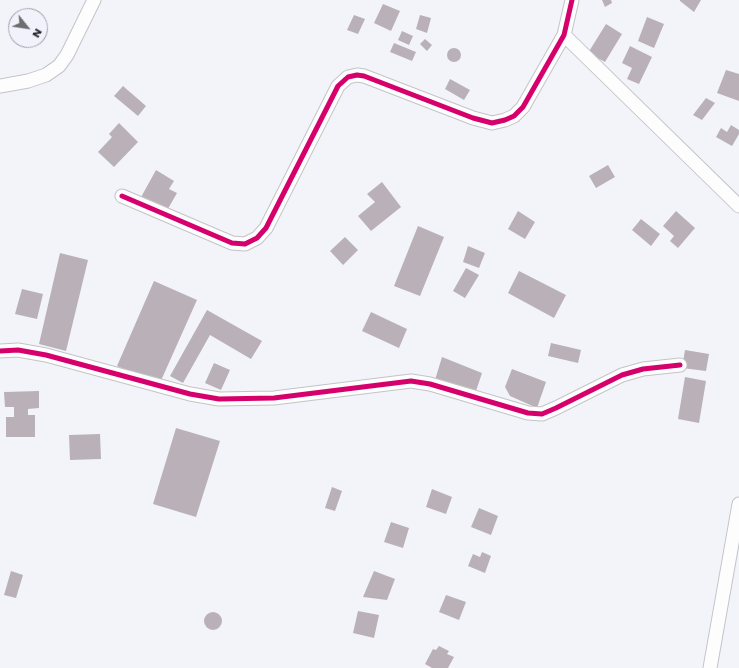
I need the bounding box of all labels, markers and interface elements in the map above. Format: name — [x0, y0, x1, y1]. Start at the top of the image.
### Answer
north arrow — [8, 8, 48, 48]
text: N — [29, 26, 47, 41]

